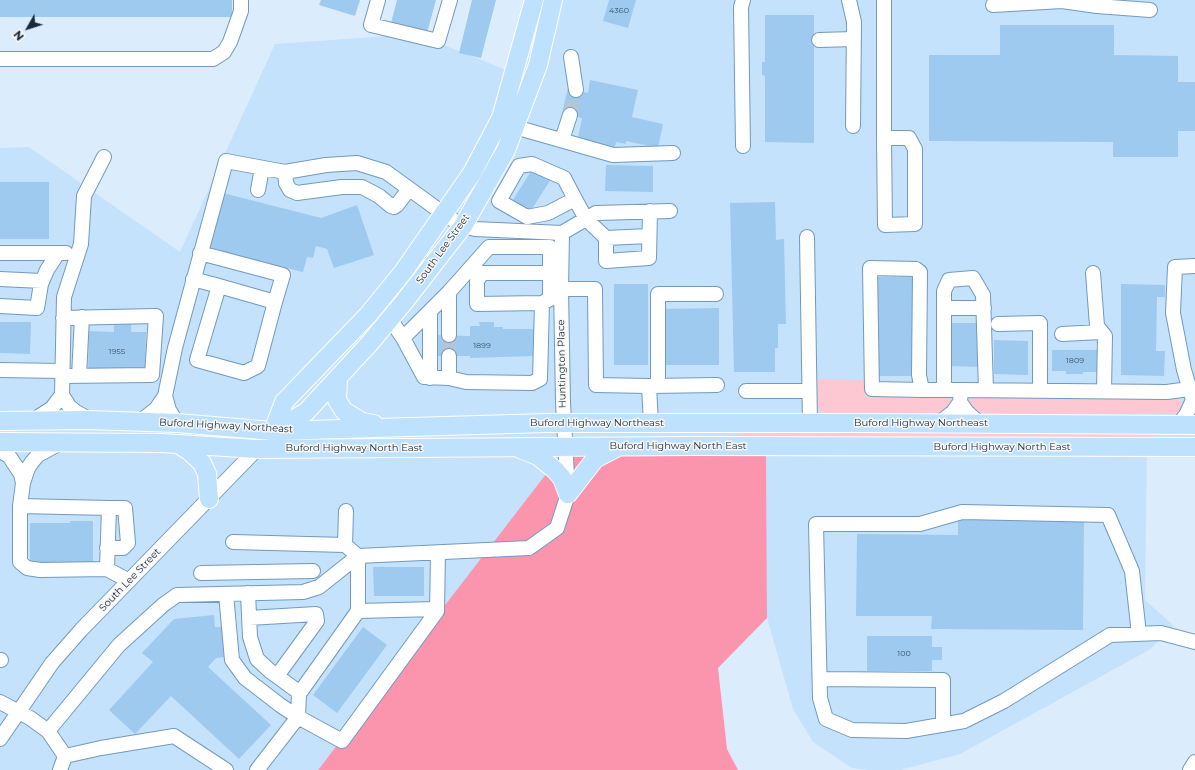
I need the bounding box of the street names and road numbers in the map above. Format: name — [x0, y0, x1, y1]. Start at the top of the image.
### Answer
street label: South Lee Street — [414, 212, 472, 286]
street label: Huntington Place — [555, 319, 569, 409]
street label: Buford Highway Northeast — [159, 417, 293, 435]
street label: Buford Highway Northeast — [530, 417, 664, 429]
street label: Buford Highway Northeast — [854, 417, 988, 429]
street label: Buford Highway North East — [609, 440, 747, 452]
street label: Buford Highway North East — [933, 441, 1071, 453]
street label: Buford Highway North East — [285, 442, 423, 454]
street label: South Lee Street — [97, 546, 163, 614]

